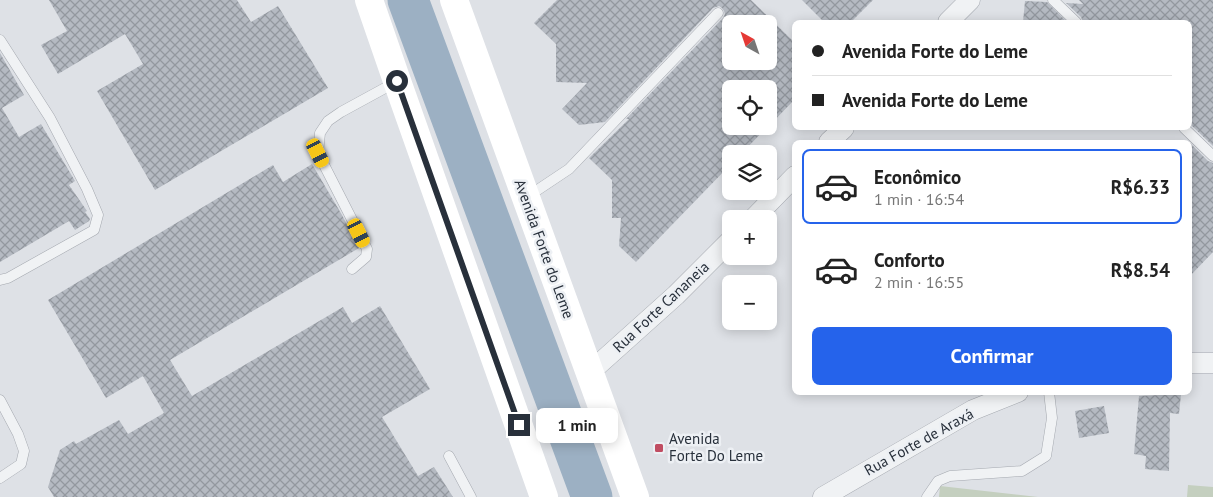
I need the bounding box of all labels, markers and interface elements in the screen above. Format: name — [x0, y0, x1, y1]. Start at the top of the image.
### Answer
north arrow — [722, 15, 778, 70]
map controls — [722, 15, 777, 330]
text: Avenida Forte do Leme — [842, 39, 1028, 63]
route start — [386, 70, 408, 92]
button: locate — [722, 80, 777, 135]
text: Avenida Forte do Leme — [842, 88, 1028, 112]
car — [304, 136, 331, 170]
button: layers — [722, 145, 777, 200]
icon: car — [814, 164, 859, 209]
text: Econômico — [874, 165, 961, 189]
text: R$6.33 — [1111, 175, 1170, 199]
street label: Avenida Forte do Leme — [510, 177, 579, 321]
text: 1 min · 16:54 — [874, 189, 964, 209]
button: + — [722, 210, 777, 265]
car — [345, 216, 372, 250]
icon: car — [814, 247, 859, 292]
text: Conforto — [874, 248, 945, 272]
street label: Rua Forte Cananeia — [609, 257, 713, 356]
text: R$8.54 — [1111, 258, 1170, 282]
text: 2 min · 16:55 — [874, 272, 964, 292]
button: − — [722, 275, 777, 330]
button: Confirmar — [812, 327, 1172, 385]
street label: Rua Forte de Araxá — [861, 404, 977, 479]
callout: 1 min — [536, 408, 619, 442]
route end — [508, 414, 530, 436]
text: 1 min — [557, 415, 597, 435]
place label: Avenida Forte Do Leme — [669, 429, 763, 465]
marker: Avenida Forte Do Leme — [653, 442, 665, 454]

